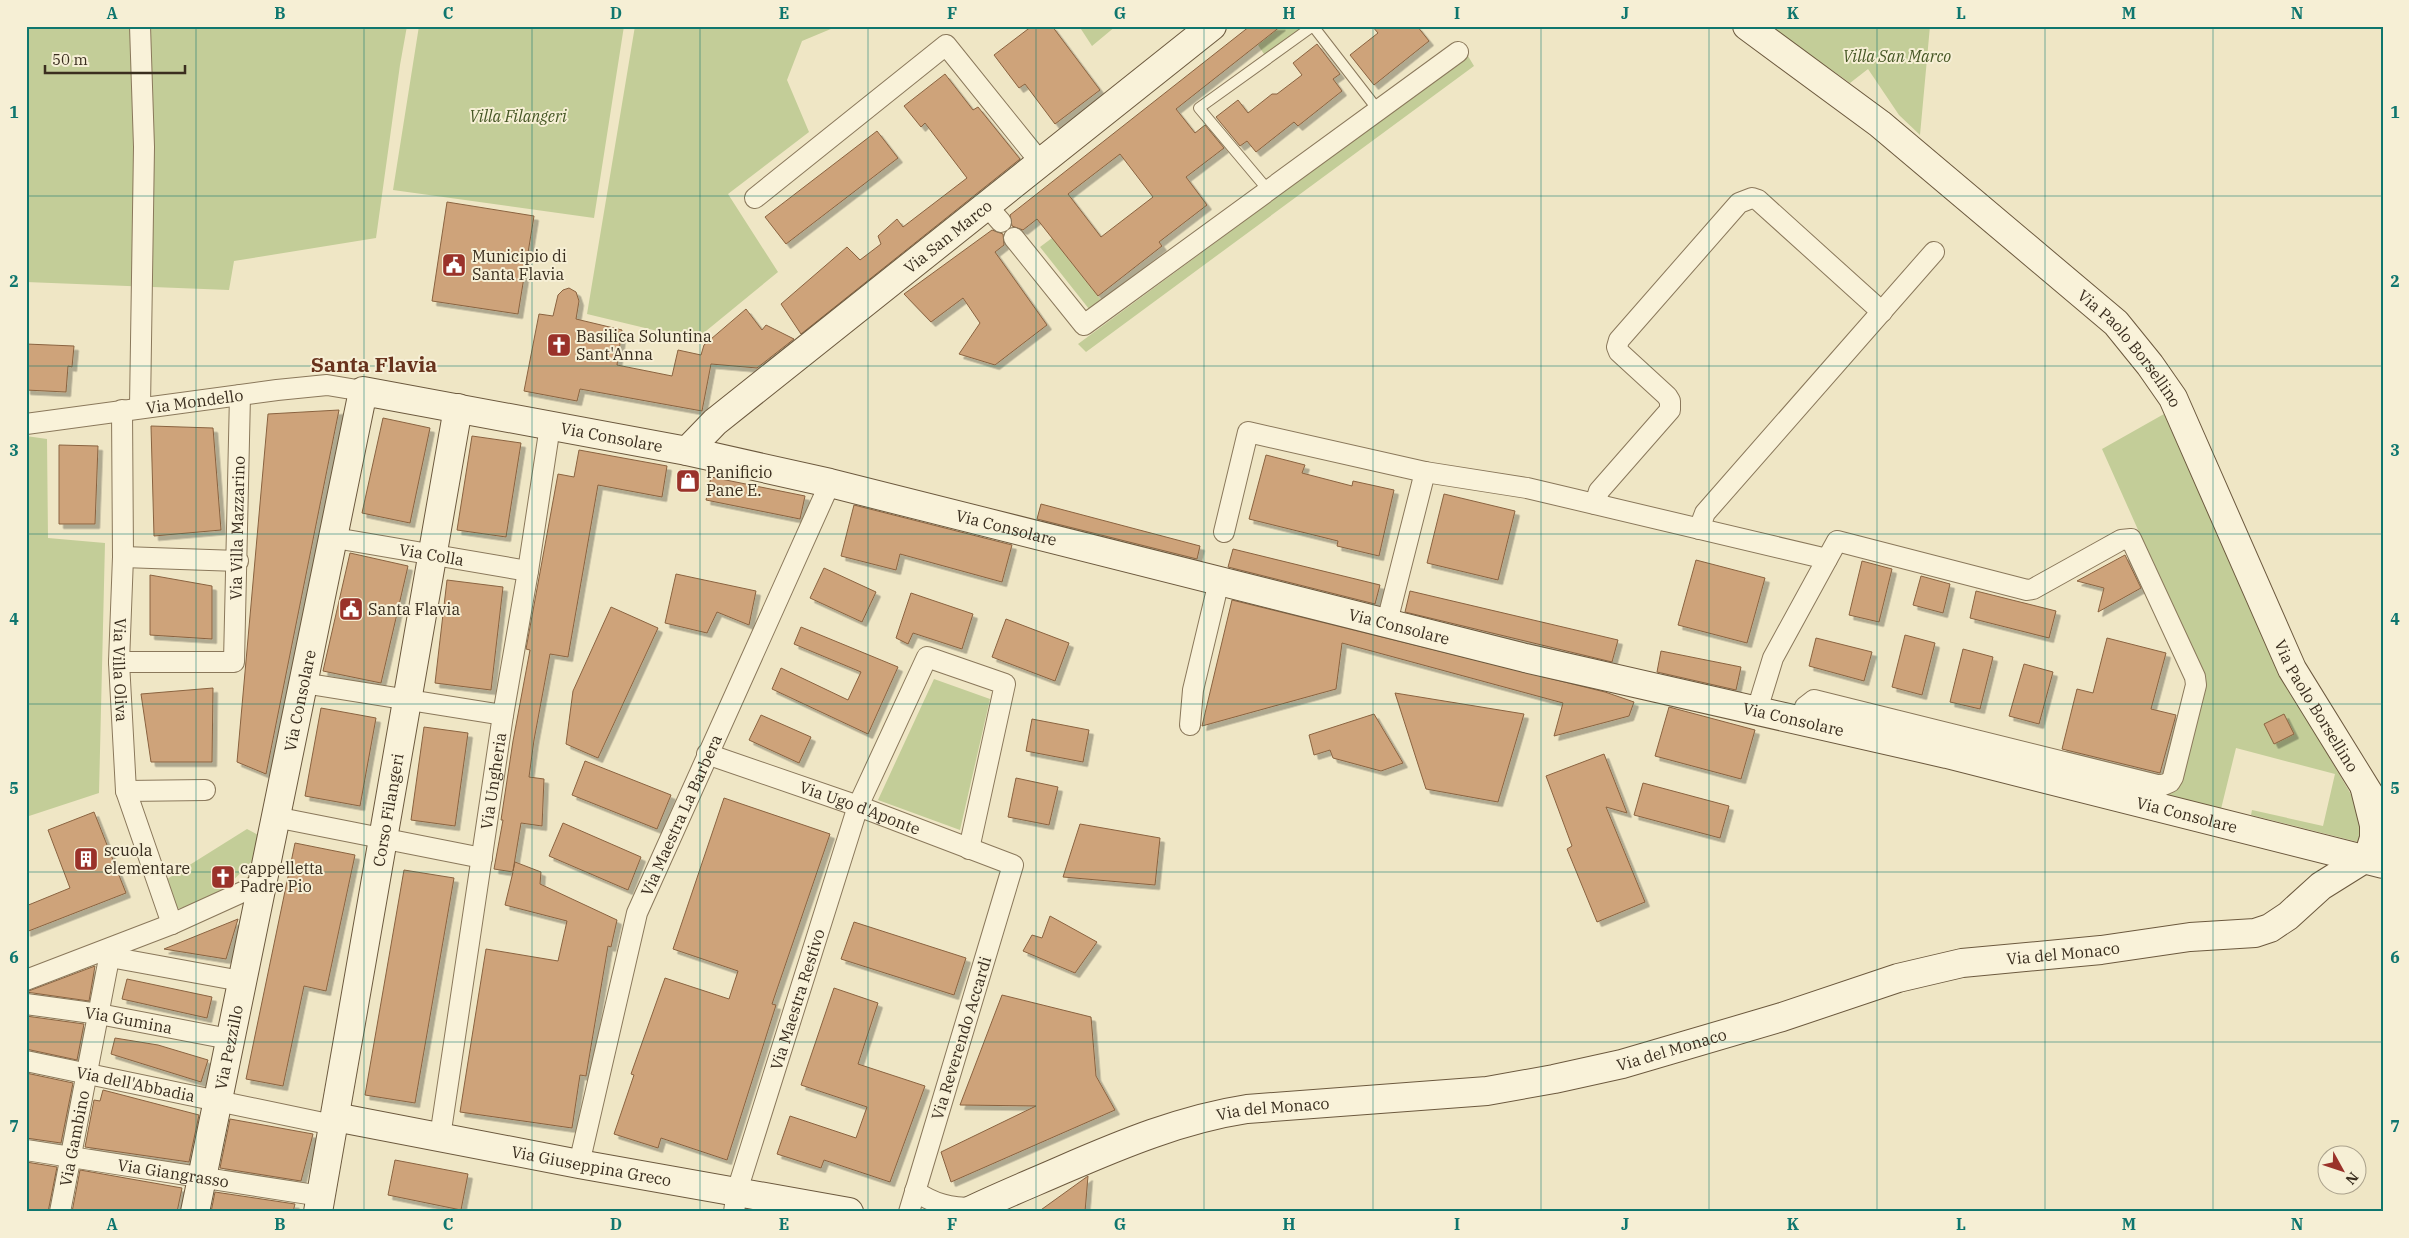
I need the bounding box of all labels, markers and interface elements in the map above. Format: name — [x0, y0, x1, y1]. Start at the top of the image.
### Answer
text: A — [106, 3, 118, 23]
text: B — [274, 3, 286, 23]
text: C — [443, 3, 453, 23]
text: D — [610, 3, 622, 23]
text: E — [779, 3, 789, 23]
text: F — [947, 3, 957, 23]
text: G — [1114, 3, 1126, 23]
text: H — [1283, 3, 1296, 23]
text: I — [1454, 3, 1460, 23]
text: J — [1621, 3, 1629, 23]
text: K — [1787, 3, 1800, 23]
text: L — [1956, 3, 1966, 23]
text: M — [2122, 3, 2136, 23]
text: N — [2291, 3, 2303, 23]
scale bar — [45, 42, 185, 74]
park label: Villa San Marco — [1843, 46, 1951, 66]
text: 50 m — [52, 50, 88, 69]
text: 1 — [9, 102, 19, 122]
text: 1 — [2390, 102, 2400, 122]
park label: Villa Filangeri — [469, 106, 567, 126]
street label: Via San Marco — [900, 195, 996, 278]
place label: Municipio di Santa Flavia — [472, 246, 567, 284]
public building icon: Municipio di Santa Flavia — [441, 252, 467, 278]
text: 2 — [9, 271, 19, 291]
text: 2 — [2390, 271, 2400, 291]
street label: Via Paolo Borsellino — [2074, 285, 2186, 410]
place label: Basilica Soluntina Sant'Anna — [576, 326, 712, 364]
church icon: Basilica Soluntina Sant'Anna — [546, 332, 572, 358]
district label: Santa Flavia — [311, 350, 437, 378]
street label: Via Mondello — [145, 385, 244, 418]
street label: Via Consolare — [559, 418, 664, 456]
text: 3 — [9, 440, 19, 460]
text: 3 — [2390, 440, 2400, 460]
street label: Via Villa Mazzarino — [225, 456, 249, 600]
place label: Panificio Pane E. — [706, 462, 772, 500]
shop icon: Panificio Pane E. — [675, 468, 701, 494]
street label: Via Consolare — [954, 505, 1059, 550]
street label: Via Colla — [398, 539, 466, 570]
public building icon: Santa Flavia — [338, 596, 364, 622]
place label: Santa Flavia — [368, 599, 460, 619]
street label: Via Consolare — [1347, 604, 1452, 649]
text: 4 — [9, 609, 19, 629]
text: 4 — [2390, 609, 2400, 629]
street label: Via Villa Oliva — [109, 618, 132, 722]
street label: Via Paolo Borsellino — [2270, 636, 2363, 775]
street label: Via Consolare — [279, 648, 320, 753]
street label: Via Consolare — [1741, 698, 1846, 740]
street label: Via Ungheria — [476, 731, 510, 831]
street label: Via Maestra La Barbera — [636, 731, 726, 899]
street label: Corso Filangeri — [368, 752, 408, 868]
street label: Via Ugo d'Aponte — [797, 777, 923, 839]
text: 5 — [9, 778, 19, 798]
text: 5 — [2390, 778, 2400, 798]
street label: Via Consolare — [2134, 792, 2240, 837]
place label: scuola elementare — [104, 840, 190, 878]
building icon: scuola elementare — [73, 846, 99, 872]
place label: cappelletta Padre Pio — [240, 858, 324, 896]
church icon: cappelletta Padre Pio — [210, 864, 236, 890]
street label: Via Maestra Restivo — [766, 926, 829, 1073]
street label: Via del Monaco — [2006, 937, 2121, 969]
text: 6 — [9, 947, 19, 967]
text: 6 — [2390, 947, 2400, 967]
street label: Via Reverendo Accardi — [927, 954, 995, 1122]
street label: Via Gumina — [84, 1002, 174, 1038]
street label: Via Pezzillo — [210, 1003, 247, 1092]
street label: Via del Monaco — [1614, 1024, 1729, 1075]
street label: Via dell'Abbadia — [74, 1062, 197, 1106]
street label: Via Gambino — [55, 1089, 93, 1188]
street label: Via del Monaco — [1214, 1093, 1330, 1125]
text: 7 — [9, 1116, 19, 1136]
text: 7 — [2390, 1116, 2400, 1136]
street label: Via Giuseppina Greco — [510, 1141, 673, 1190]
north arrow — [2316, 1146, 2366, 1196]
street label: Via Giangrasso — [116, 1154, 230, 1192]
text: N — [2342, 1168, 2362, 1188]
text: A — [106, 1214, 118, 1234]
text: B — [274, 1214, 286, 1234]
text: C — [443, 1214, 453, 1234]
text: D — [610, 1214, 622, 1234]
text: E — [779, 1214, 789, 1234]
text: F — [947, 1214, 957, 1234]
text: G — [1114, 1214, 1126, 1234]
text: H — [1283, 1214, 1296, 1234]
text: I — [1454, 1214, 1460, 1234]
text: J — [1621, 1214, 1629, 1234]
text: K — [1787, 1214, 1800, 1234]
text: L — [1956, 1214, 1966, 1234]
text: M — [2122, 1214, 2136, 1234]
text: N — [2291, 1214, 2303, 1234]

